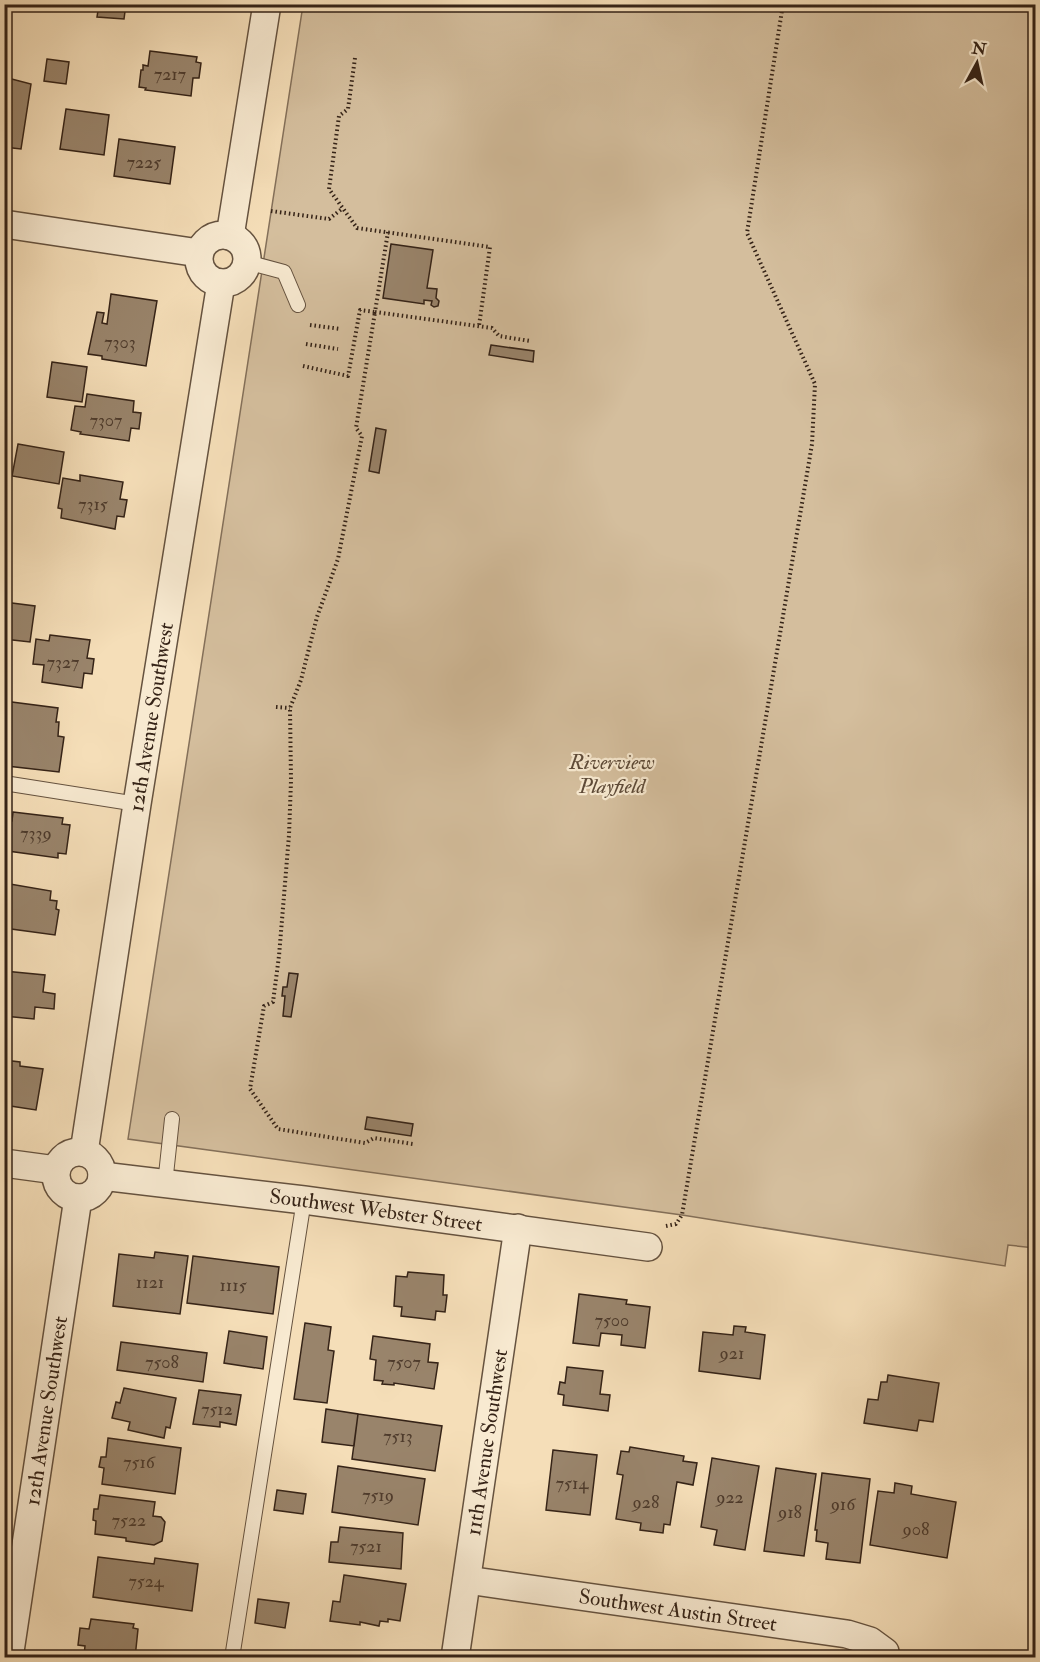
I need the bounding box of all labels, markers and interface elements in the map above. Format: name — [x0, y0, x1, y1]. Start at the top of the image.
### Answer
north arrow — [947, 33, 1007, 93]
text: N — [969, 38, 988, 60]
house number: 7217 — [154, 63, 186, 86]
house number: 7225 — [127, 151, 161, 174]
house number: 7303 — [104, 331, 136, 354]
house number: 7307 — [90, 409, 122, 432]
house number: 7315 — [78, 493, 108, 516]
street label: 12th Avenue Southwest — [123, 620, 180, 814]
house number: 7327 — [47, 651, 79, 674]
park label: Riverview Playfield — [568, 749, 655, 800]
house number: 7339 — [20, 822, 52, 845]
street label: Southwest Webster Street — [268, 1183, 484, 1238]
house number: 1121 — [136, 1271, 164, 1294]
house number: 1115 — [219, 1274, 247, 1297]
house number: 7500 — [595, 1309, 629, 1332]
street label: 12th Avenue Southwest — [19, 1314, 74, 1508]
house number: 921 — [718, 1342, 744, 1365]
street label: 11th Avenue Southwest — [460, 1347, 514, 1537]
house number: 7508 — [145, 1351, 179, 1374]
house number: 7507 — [387, 1351, 421, 1374]
house number: 7512 — [201, 1398, 233, 1421]
house number: 7513 — [383, 1425, 413, 1448]
house number: 7516 — [123, 1451, 156, 1474]
house number: 7514 — [556, 1472, 589, 1495]
house number: 7519 — [362, 1484, 394, 1507]
house number: 922 — [714, 1486, 744, 1509]
house number: 928 — [631, 1491, 659, 1514]
house number: 916 — [829, 1493, 856, 1516]
house number: 918 — [776, 1501, 802, 1524]
house number: 7522 — [112, 1509, 146, 1532]
house number: 908 — [901, 1518, 929, 1541]
house number: 7521 — [350, 1535, 382, 1558]
house number: 7524 — [129, 1570, 165, 1593]
street label: Southwest Austin Street — [577, 1583, 779, 1638]

